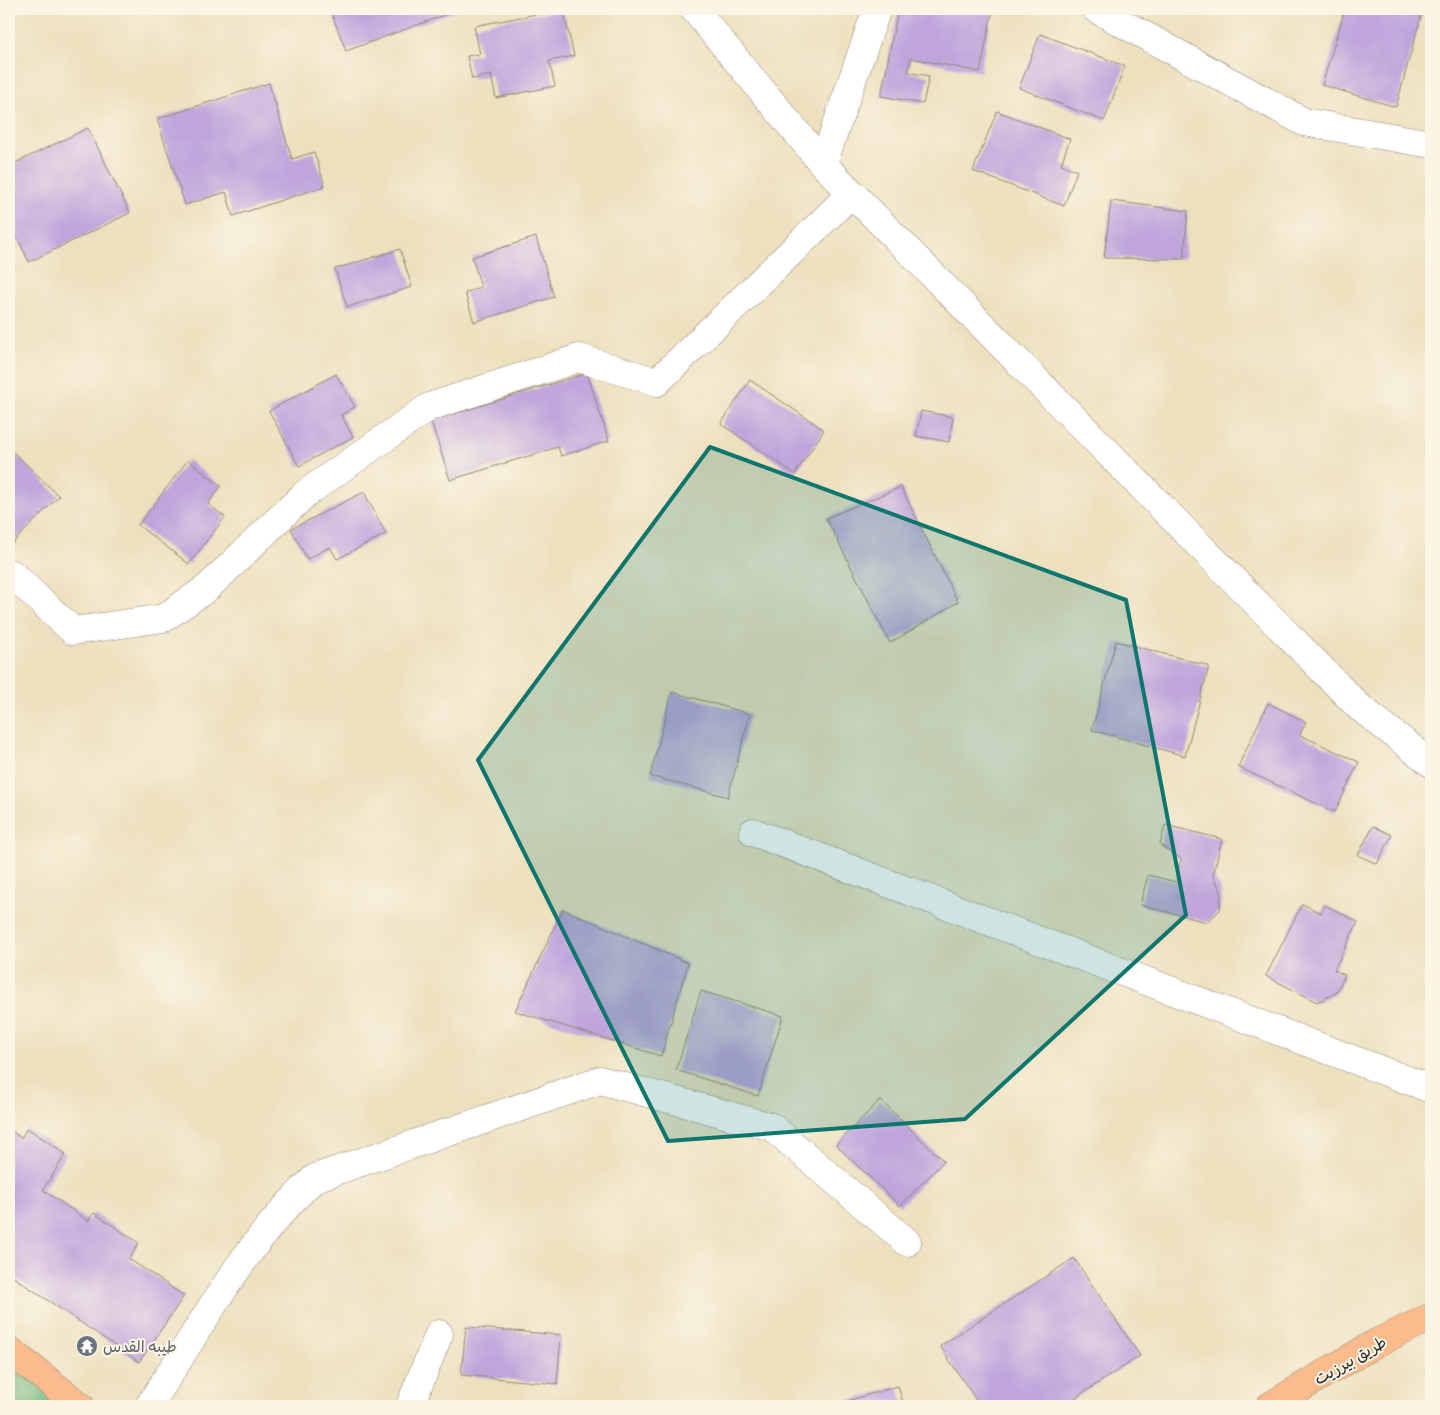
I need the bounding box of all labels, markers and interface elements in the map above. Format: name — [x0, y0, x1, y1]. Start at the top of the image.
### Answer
temple icon: طيبه القدس — [75, 1334, 99, 1358]
street label: طريق بيرزيت — [1312, 1335, 1391, 1391]
place label: طيبه القدس — [103, 1340, 177, 1359]

